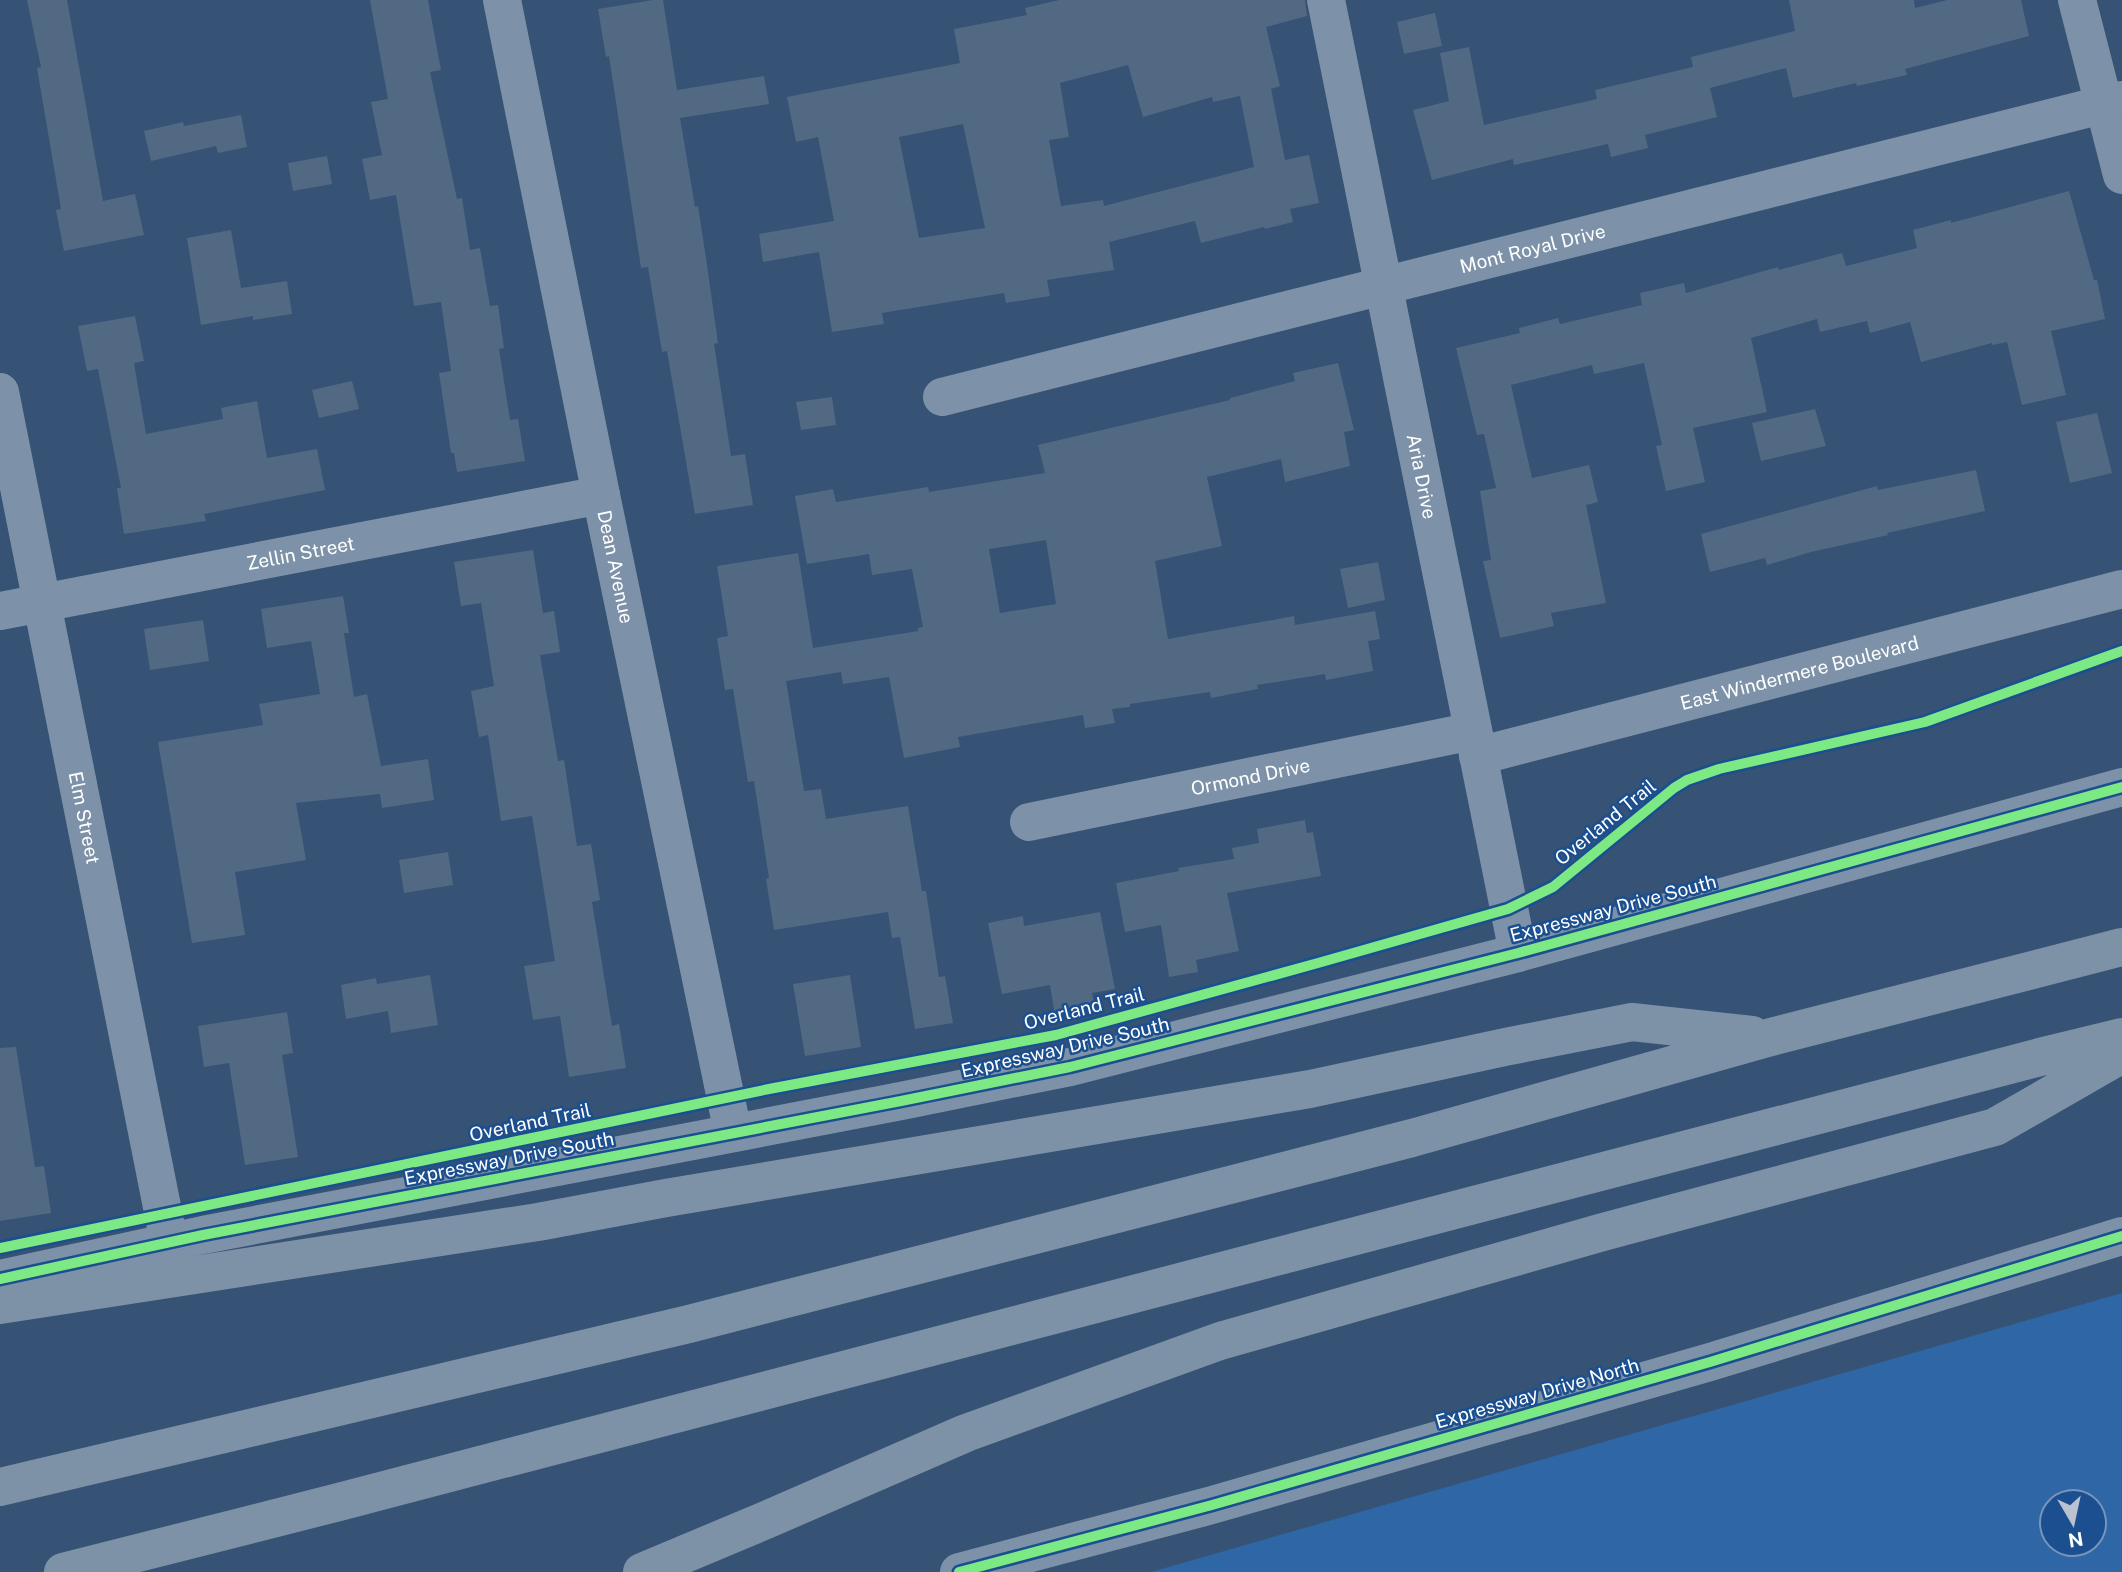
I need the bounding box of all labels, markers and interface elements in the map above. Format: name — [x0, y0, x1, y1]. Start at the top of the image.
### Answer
street label: Mont Royal Drive — [1457, 219, 1608, 277]
street label: Aria Drive — [1403, 432, 1441, 521]
street label: Dean Avenue — [593, 508, 638, 625]
street label: Zellin Street — [245, 532, 356, 574]
street label: East Windermere Boulevard — [1678, 631, 1921, 714]
street label: Ormond Drive — [1189, 754, 1312, 800]
street label: Elm Street — [65, 770, 105, 866]
street label: Overland Trail — [1550, 775, 1660, 869]
street label: Expressway Drive South — [1507, 870, 1719, 946]
street label: Overland Trail — [1021, 982, 1147, 1034]
street label: Expressway Drive South — [959, 1012, 1171, 1082]
street label: Overland Trail — [467, 1098, 593, 1146]
street label: Expressway Drive South — [402, 1127, 616, 1189]
street label: Expressway Drive North — [1433, 1353, 1641, 1433]
north arrow — [2038, 1488, 2108, 1558]
text: N — [2067, 1528, 2085, 1552]

